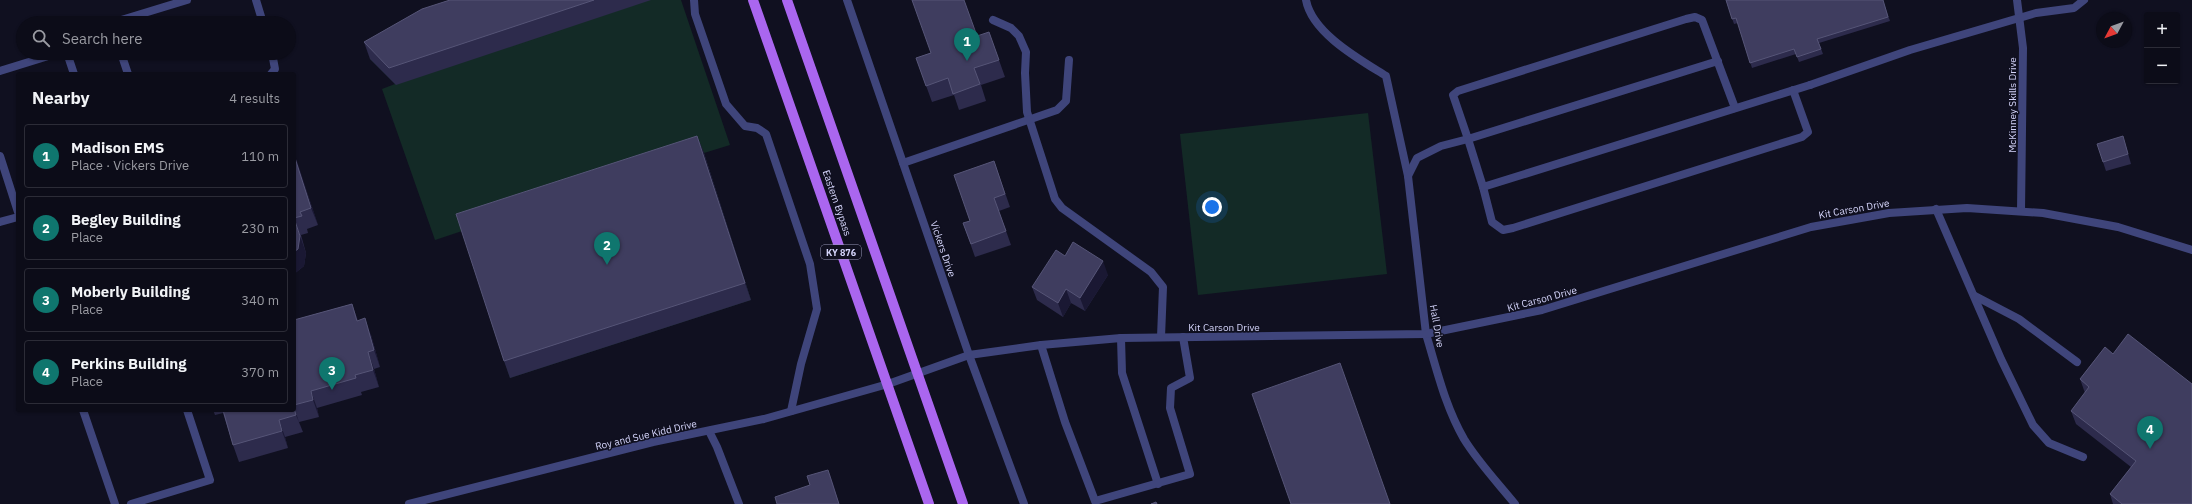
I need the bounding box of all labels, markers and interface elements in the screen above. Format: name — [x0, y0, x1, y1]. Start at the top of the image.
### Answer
north arrow — [2096, 12, 2132, 48]
map controls — [2144, 12, 2180, 84]
button: + — [2144, 12, 2180, 48]
search box — [16, 16, 296, 60]
icon: search — [30, 27, 52, 49]
pin: 1 — [954, 28, 980, 61]
text: Search here — [62, 29, 142, 48]
button: − — [2144, 48, 2180, 84]
street label: McKinney Skills Drive — [2006, 57, 2019, 153]
text: Nearby — [32, 87, 90, 109]
text: 4 results — [229, 90, 280, 107]
text: Madison EMS — [71, 138, 164, 157]
text: 1 — [42, 148, 50, 165]
text: 110 m — [241, 148, 279, 165]
text: Place · Vickers Drive — [71, 157, 189, 174]
street label: Eastern Bypass — [820, 168, 854, 238]
street label: Kit Carson Drive — [1818, 196, 1891, 222]
your location — [1202, 197, 1222, 217]
text: Begley Building — [71, 210, 181, 229]
street label: Vickers Drive — [927, 219, 959, 279]
text: 2 — [42, 220, 50, 237]
text: 230 m — [241, 220, 279, 237]
text: Place — [71, 229, 103, 246]
pin: 2 — [594, 232, 620, 265]
road number: KY 876 — [821, 245, 861, 259]
text: Moberly Building — [71, 282, 190, 301]
street label: Kit Carson Drive — [1506, 283, 1579, 315]
text: 3 — [42, 292, 50, 309]
text: 340 m — [241, 292, 279, 309]
text: Place — [71, 301, 103, 318]
street label: Hall Drive — [1427, 304, 1447, 349]
street label: Kit Carson Drive — [1188, 321, 1260, 334]
text: Perkins Building — [71, 354, 186, 373]
pin: 3 — [319, 357, 345, 390]
text: 4 — [42, 364, 50, 381]
text: 370 m — [241, 364, 279, 381]
text: Place — [71, 373, 103, 390]
pin: 4 — [2137, 416, 2163, 449]
street label: Roy and Sue Kidd Drive — [594, 417, 698, 453]

